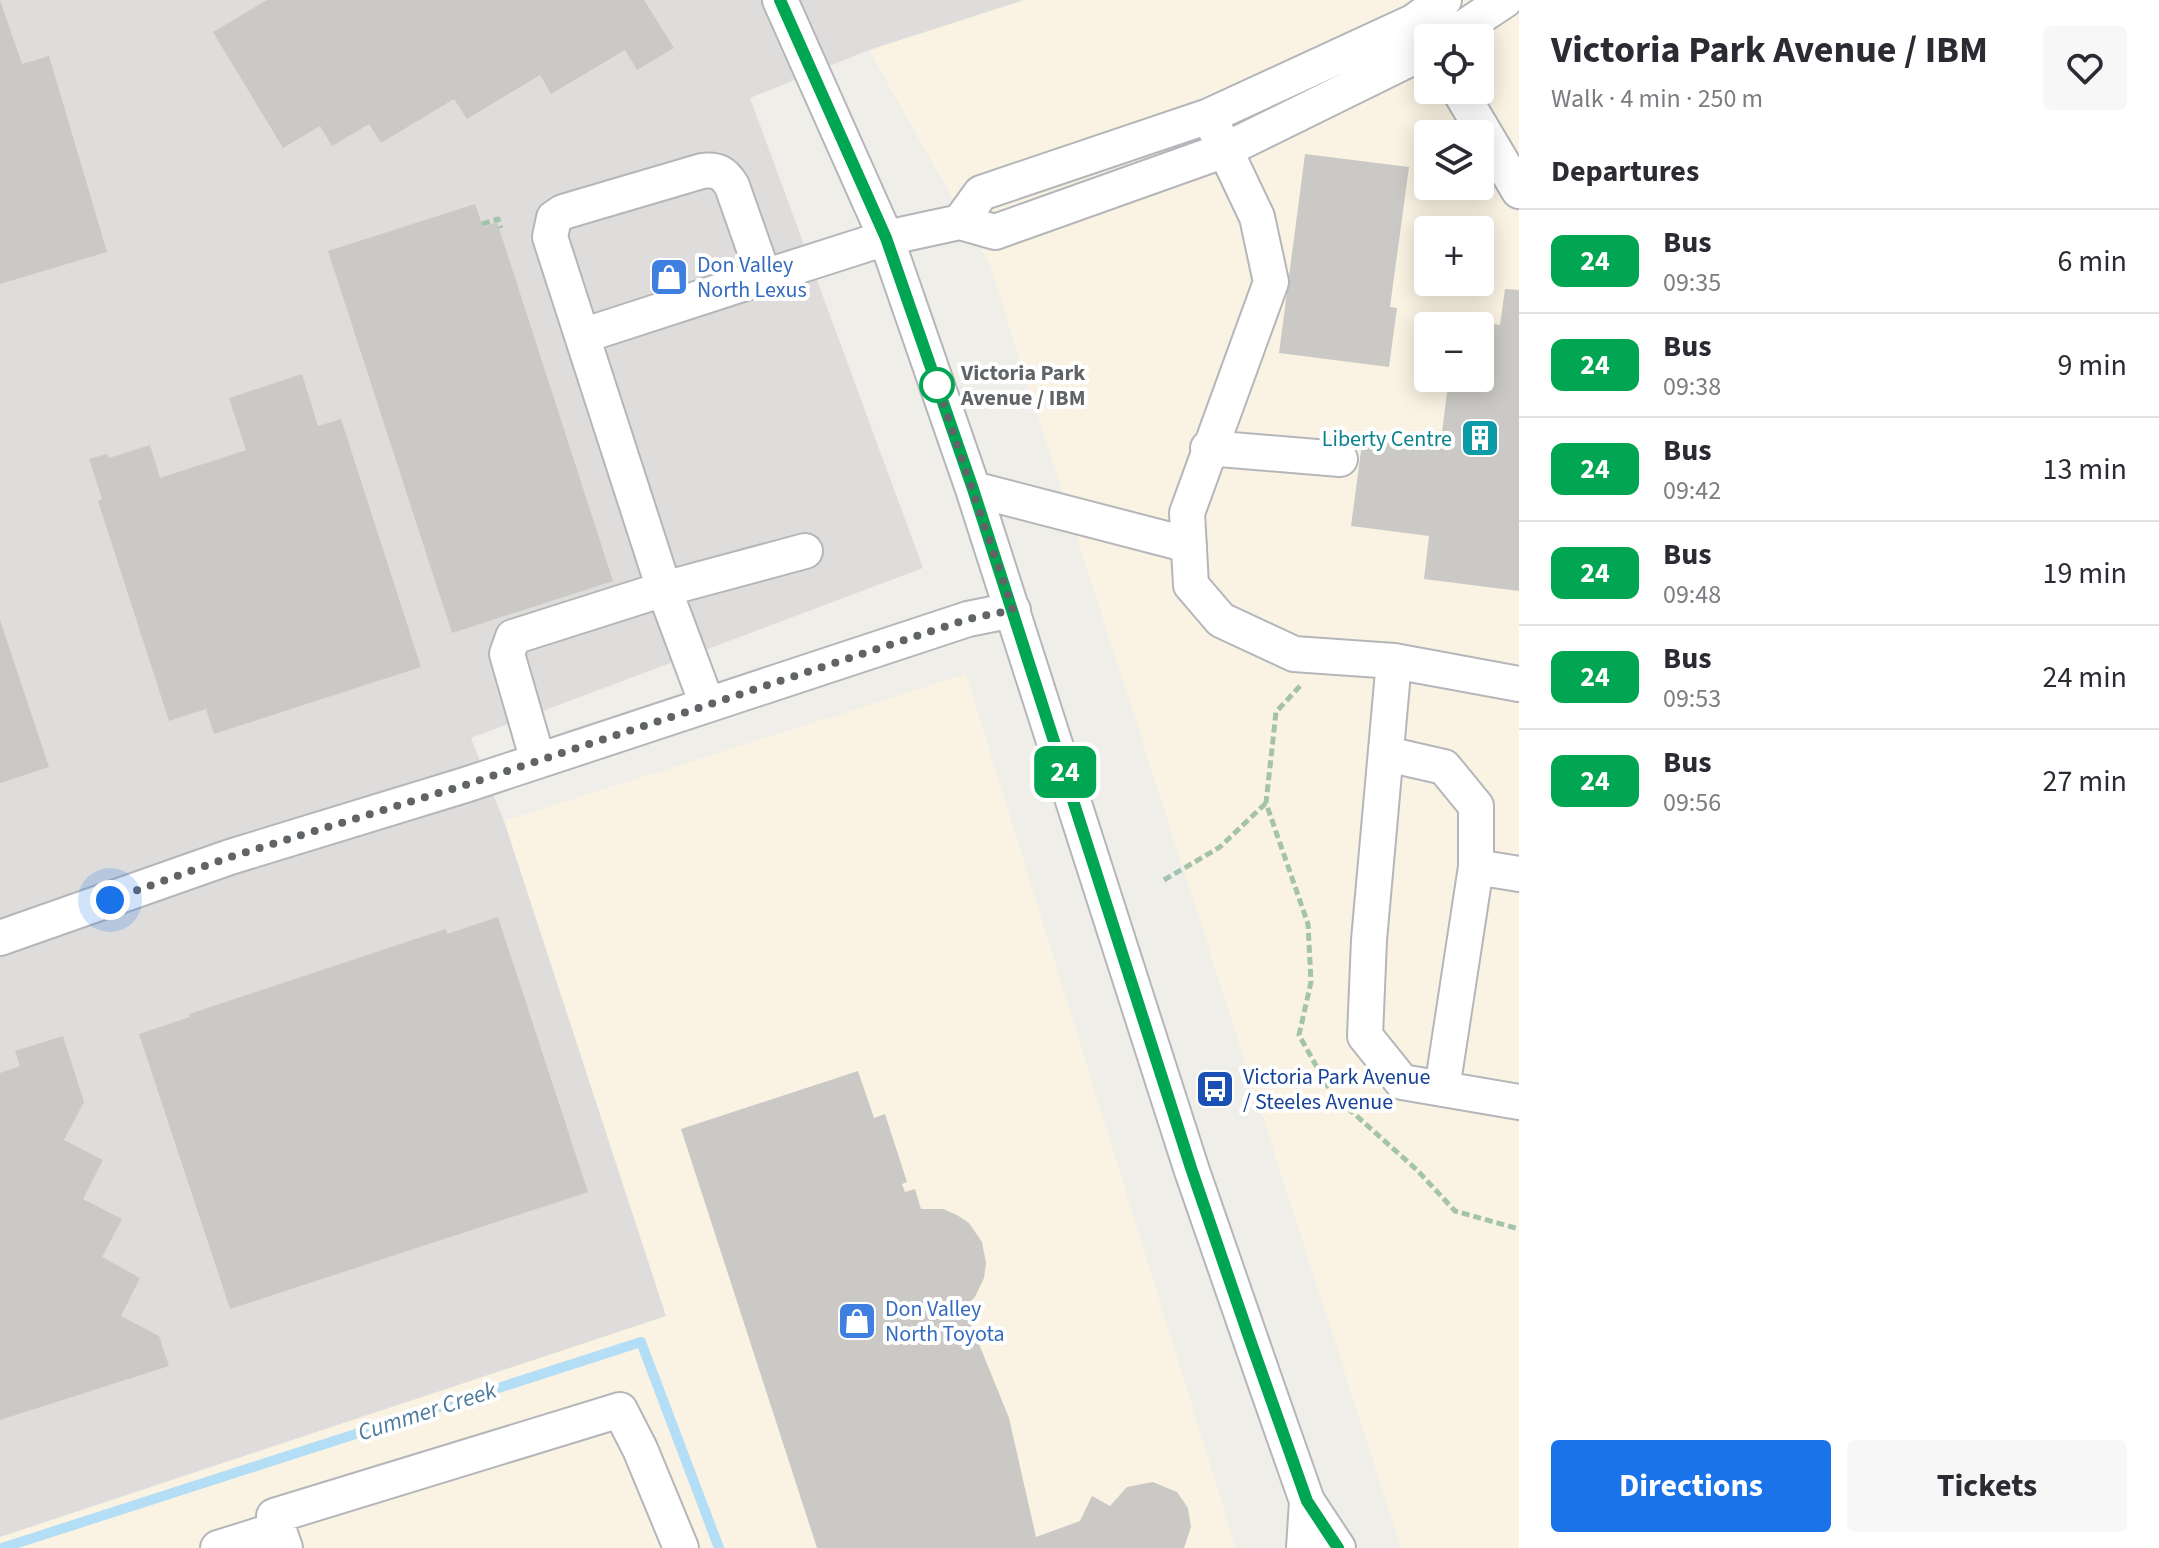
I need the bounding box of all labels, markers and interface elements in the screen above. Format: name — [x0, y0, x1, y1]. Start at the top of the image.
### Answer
text: Victoria Park Avenue / IBM — [1551, 23, 1988, 77]
map controls — [1414, 24, 1494, 392]
button: locate — [1414, 24, 1494, 104]
button: heart — [2043, 26, 2127, 110]
text: Walk · 4 min · 250 m — [1551, 80, 1763, 117]
button: layers — [1414, 120, 1494, 200]
text: Departures — [1551, 150, 1699, 193]
button: + — [1414, 216, 1494, 296]
text: Bus — [1663, 221, 1711, 264]
text: 6 min — [2057, 240, 2127, 283]
text: 24 — [1580, 241, 1610, 281]
place label: Don Valley North Lexus — [697, 249, 807, 306]
shop icon: Don Valley North Lexus — [648, 256, 690, 298]
text: 09:35 — [1663, 264, 1721, 301]
button: − — [1414, 312, 1494, 392]
text: Bus — [1663, 325, 1711, 368]
text: 9 min — [2057, 344, 2127, 387]
text: 24 — [1580, 345, 1610, 385]
place label: Victoria Park Avenue / IBM — [960, 357, 1085, 414]
marker: Victoria Park Avenue / IBM — [920, 368, 954, 402]
text: 09:38 — [1663, 368, 1721, 405]
building icon: Liberty Centre — [1459, 417, 1501, 459]
place label: Liberty Centre — [1322, 423, 1452, 455]
text: Bus — [1663, 429, 1711, 472]
text: 13 min — [2043, 448, 2127, 491]
text: 24 — [1580, 449, 1610, 489]
text: 09:42 — [1663, 472, 1721, 509]
text: Bus — [1663, 533, 1711, 576]
text: 19 min — [2043, 552, 2127, 595]
text: 24 — [1580, 553, 1610, 593]
text: 09:48 — [1663, 576, 1721, 613]
text: Bus — [1663, 637, 1711, 680]
text: 24 min — [2043, 656, 2127, 699]
text: 24 — [1580, 657, 1610, 697]
text: 09:53 — [1663, 680, 1721, 717]
text: Bus — [1663, 741, 1711, 784]
line badge: 24 — [1029, 746, 1101, 798]
text: 24 — [1050, 752, 1080, 792]
text: 27 min — [2043, 760, 2127, 803]
text: 24 — [1580, 761, 1610, 801]
text: 09:56 — [1663, 784, 1721, 821]
your location — [90, 880, 130, 920]
place label: Victoria Park Avenue / Steeles Avenue — [1243, 1061, 1431, 1118]
bus stop icon: Victoria Park Avenue / Steeles Avenue — [1194, 1068, 1236, 1110]
place label: Don Valley North Toyota — [885, 1293, 1005, 1350]
shop icon: Don Valley North Toyota — [836, 1300, 878, 1342]
water label: Cummer Creek — [353, 1372, 502, 1450]
button: Directions — [1551, 1440, 1831, 1532]
button: Tickets — [1847, 1440, 2127, 1532]

